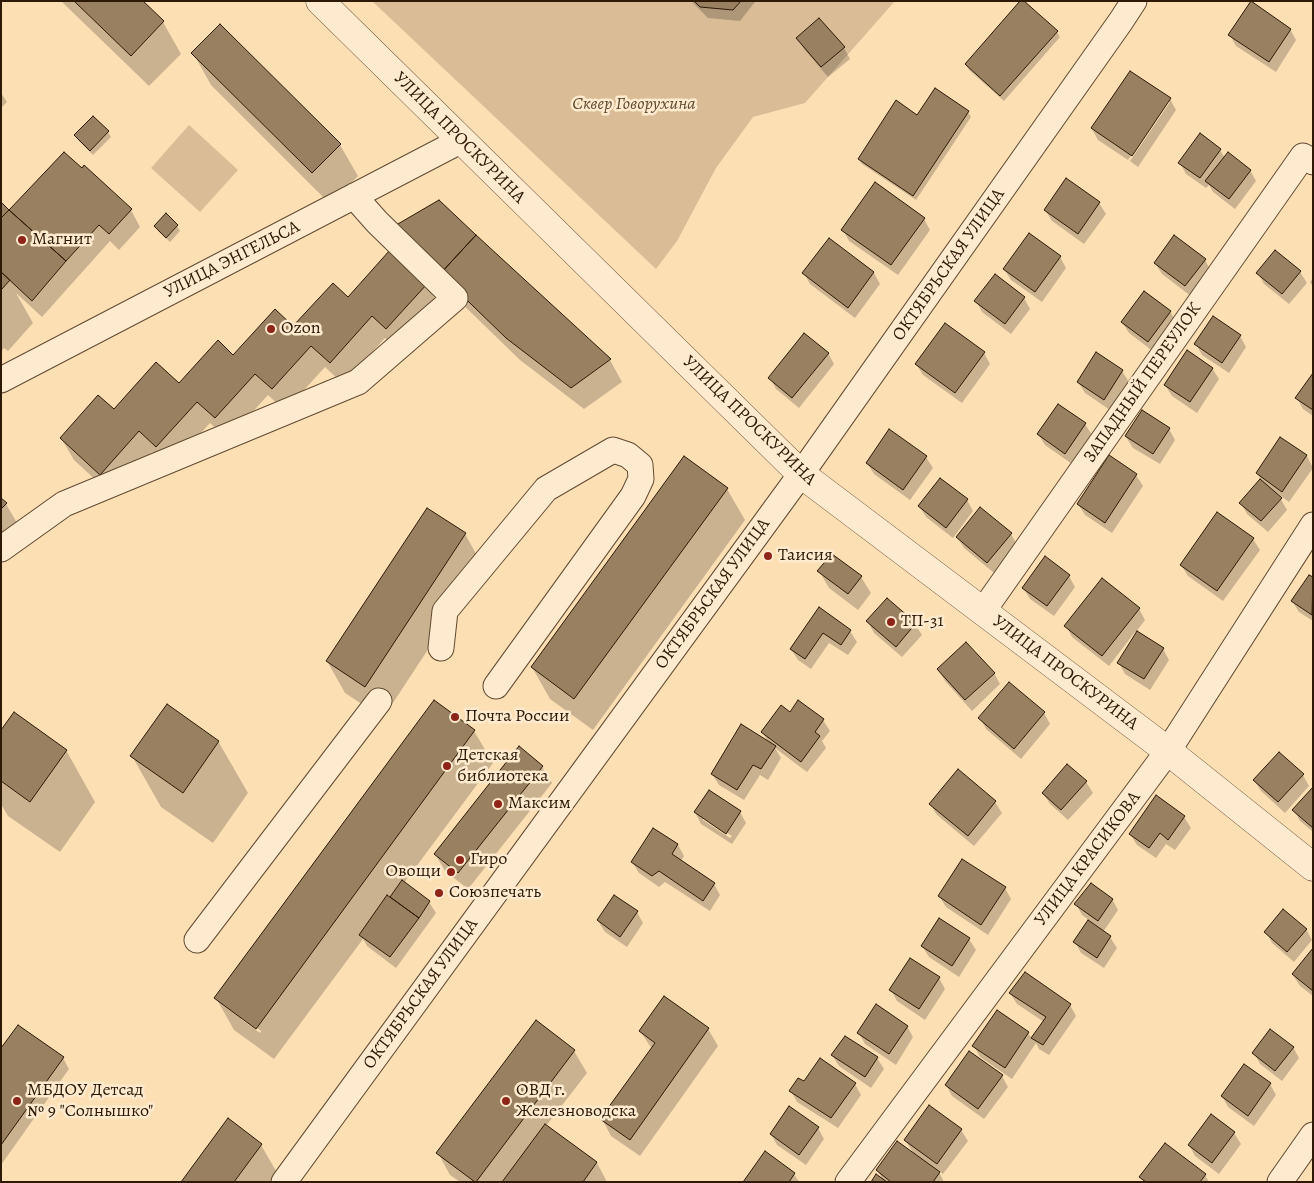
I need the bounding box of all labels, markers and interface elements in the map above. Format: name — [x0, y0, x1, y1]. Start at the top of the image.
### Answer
street label: УЛИЦА ПРОСКУРИНА — [389, 68, 529, 208]
park label: Сквер Говорухина — [572, 94, 696, 116]
street label: ОКТЯБРЬСКАЯ УЛИЦА — [888, 185, 1010, 345]
street label: УЛИЦА ЭНГЕЛЬСА — [161, 216, 303, 304]
place label: Магнит — [32, 229, 92, 251]
marker: Магнит — [16, 234, 28, 246]
street label: ЗАПАДНЫЙ ПЕРЕУЛОК — [1080, 299, 1206, 467]
place label: Ozon — [281, 318, 321, 340]
marker: Ozon — [265, 323, 277, 335]
street label: УЛИЦА ПРОСКУРИНА — [678, 352, 820, 490]
street label: ОКТЯБРЬСКАЯ УЛИЦА — [651, 514, 775, 674]
place label: Таисия — [778, 545, 833, 567]
marker: Таисия — [762, 550, 774, 562]
place label: ТП-31 — [901, 611, 944, 633]
street label: УЛИЦА ПРОСКУРИНА — [988, 611, 1142, 735]
marker: ТП-31 — [885, 616, 897, 628]
place label: Почта России — [465, 706, 570, 728]
marker: Почта России — [449, 711, 461, 723]
place label: Детская библиотека — [457, 745, 549, 788]
marker: Детская библиотека — [441, 760, 453, 772]
street label: УЛИЦА КРАСИКОВА — [1030, 787, 1146, 931]
place label: Максим — [508, 793, 571, 815]
marker: Максим — [492, 798, 504, 810]
place label: Гиро — [470, 849, 507, 871]
marker: Гиро — [454, 854, 466, 866]
place label: Овощи — [386, 861, 441, 883]
marker: Овощи — [445, 866, 457, 878]
place label: Союзпечать — [449, 882, 541, 904]
marker: Союзпечать — [433, 887, 445, 899]
street label: ОКТЯБРЬСКАЯ УЛИЦА — [359, 914, 483, 1074]
place label: МБДОУ Детсад № 9 "Солнышко" — [27, 1080, 153, 1122]
place label: ОВД г. Железноводска — [516, 1080, 636, 1122]
marker: МБДОУ Детсад № 9 "Солнышко" — [11, 1095, 23, 1107]
marker: ОВД г. Железноводска — [500, 1095, 512, 1107]

